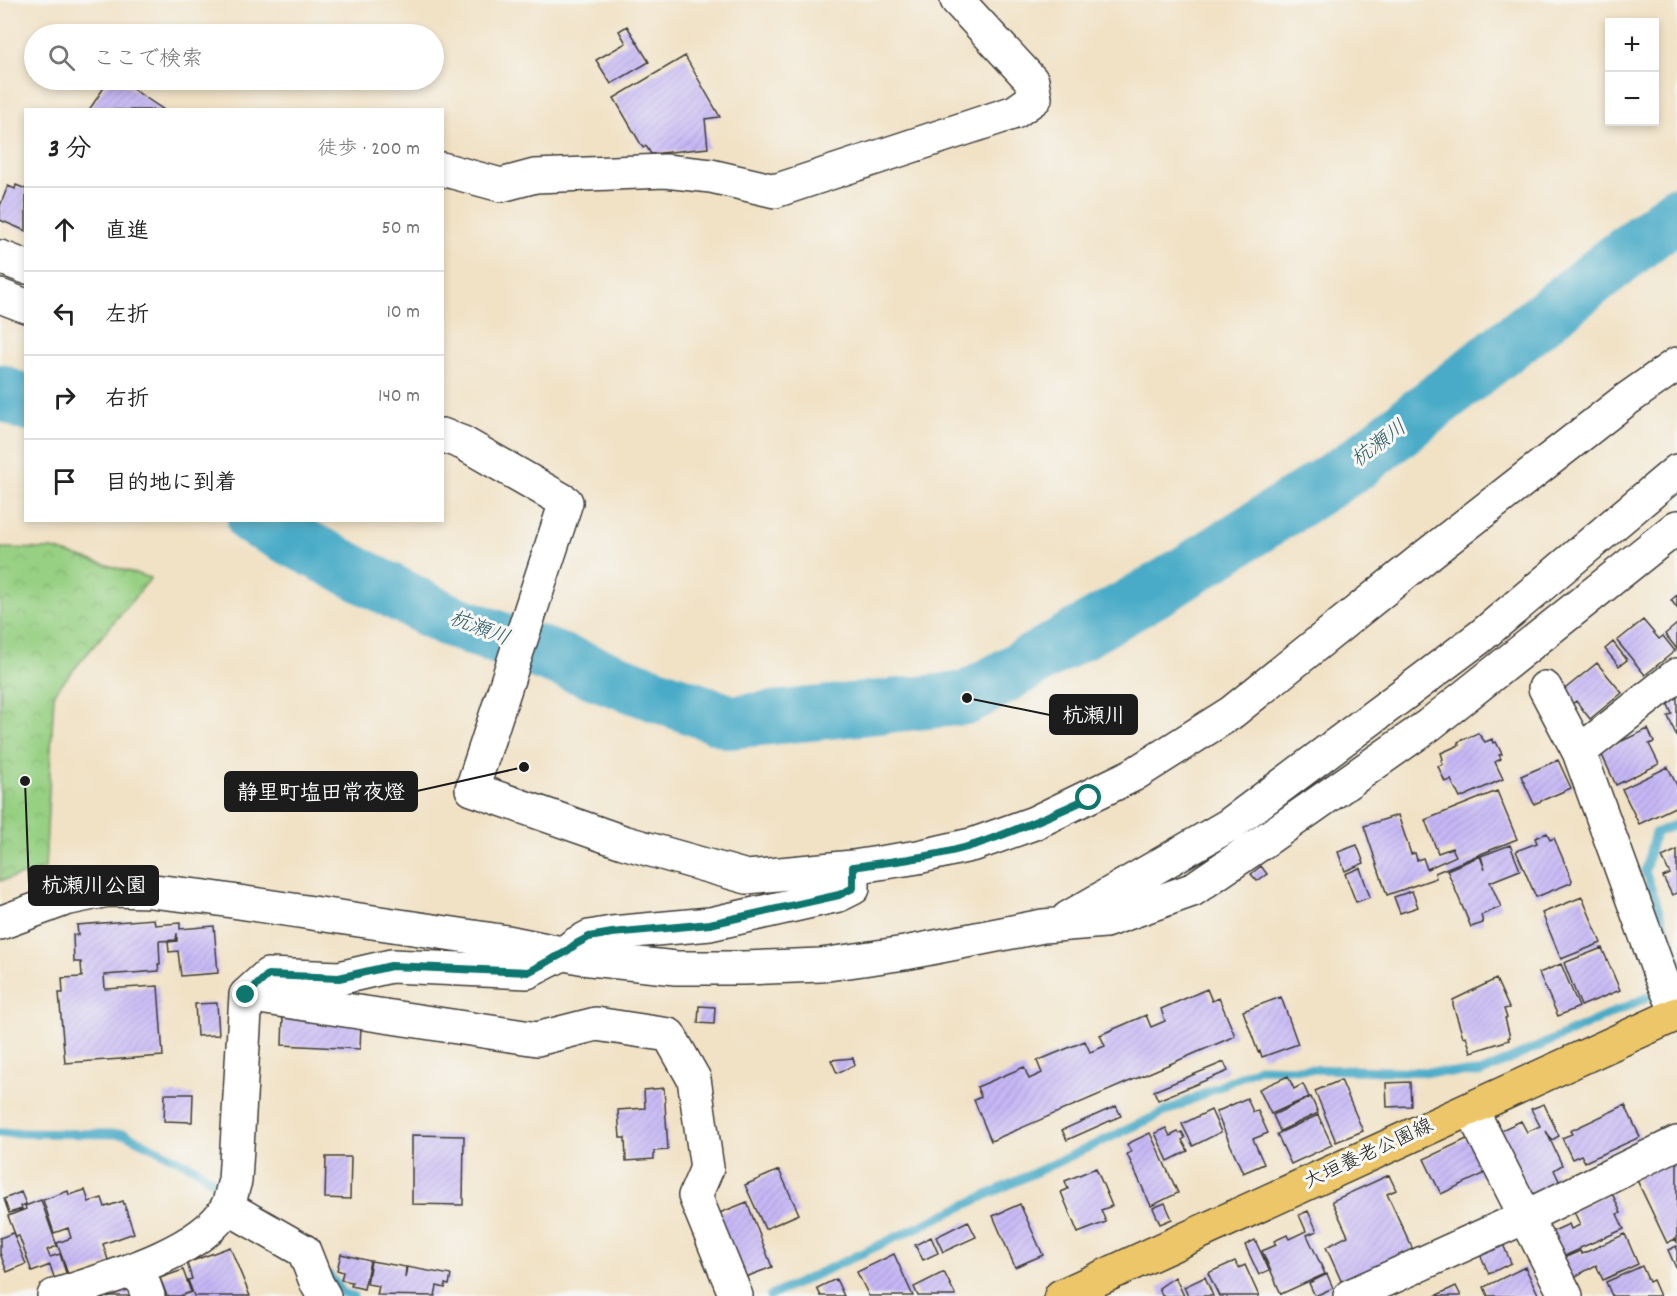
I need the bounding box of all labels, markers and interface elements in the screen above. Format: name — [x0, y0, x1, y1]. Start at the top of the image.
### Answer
map controls — [1605, 18, 1659, 126]
button: + — [1605, 18, 1659, 72]
search box — [24, 24, 444, 90]
icon: search — [45, 41, 78, 74]
text: ここで検索 — [93, 45, 203, 76]
button: − — [1605, 72, 1659, 126]
text: 3 分 — [48, 132, 92, 169]
text: 徒歩 · 200 m — [317, 136, 420, 164]
icon: ahead — [48, 213, 81, 246]
text: 50 m — [382, 215, 420, 243]
text: 直進 — [105, 217, 149, 248]
icon: left — [48, 297, 81, 330]
text: 10 m — [386, 299, 420, 327]
text: 左折 — [105, 301, 149, 332]
icon: right — [48, 381, 81, 414]
text: 140 m — [378, 383, 420, 411]
text: 右折 — [105, 385, 149, 416]
water label: 杭瀬川 — [1346, 414, 1414, 476]
icon: arrive — [48, 465, 81, 498]
text: 目的地に到着 — [105, 469, 237, 500]
water label: 杭瀬川 — [444, 605, 514, 655]
callout: 杭瀬川 — [1050, 695, 1137, 734]
text: 杭瀬川 — [1063, 703, 1126, 733]
callout: 静里町塩田常夜燈 — [225, 772, 417, 811]
text: 静里町塩田常夜燈 — [237, 780, 405, 810]
route start — [1075, 784, 1101, 810]
callout: 杭瀬川公園 — [29, 866, 158, 905]
text: 杭瀬川公園 — [42, 873, 147, 903]
route end — [232, 981, 258, 1007]
street label: 大垣養老公園線 — [1300, 1113, 1438, 1197]

